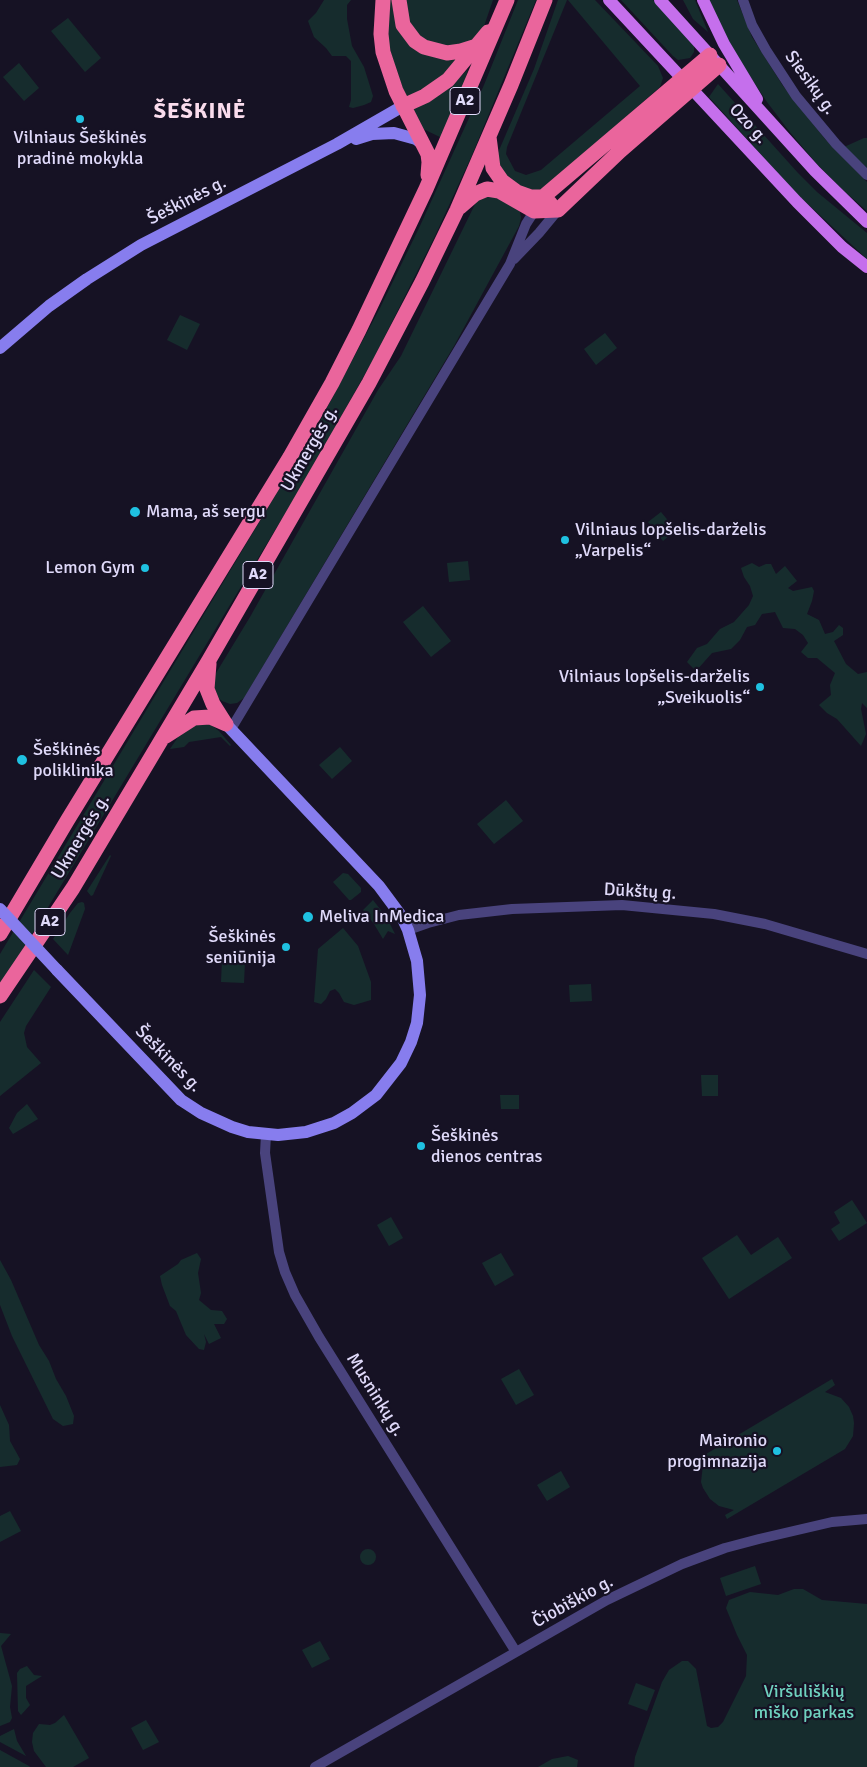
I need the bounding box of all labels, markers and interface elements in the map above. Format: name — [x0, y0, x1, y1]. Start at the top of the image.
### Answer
street label: Siesikų g. — [780, 47, 840, 119]
road number: A2 — [450, 88, 480, 114]
district label: ŠEŠKINĖ — [153, 99, 247, 125]
street label: Ozo g. — [724, 99, 772, 149]
marker: Vilniaus Šeškinės pradinė mokykla — [74, 113, 86, 125]
place label: Vilniaus Šeškinės pradinė mokykla — [13, 127, 147, 170]
street label: Šeškinės g. — [144, 172, 230, 230]
street label: Ukmergės g. — [277, 402, 343, 496]
place label: Mama, aš sergu — [146, 501, 266, 523]
marker: Mama, aš sergu — [128, 505, 142, 519]
place label: Vilniaus lopšelis-darželis „Varpelis“ — [575, 519, 766, 562]
marker: Vilniaus lopšelis-darželis „Varpelis“ — [559, 534, 571, 546]
place label: Lemon Gym — [45, 557, 135, 579]
marker: Lemon Gym — [139, 562, 151, 574]
road number: A2 — [243, 562, 273, 588]
place label: Vilniaus lopšelis-darželis „Sveikuolis“ — [559, 666, 750, 709]
marker: Vilniaus lopšelis-darželis „Sveikuolis“ — [754, 681, 766, 693]
place label: Šeškinės poliklinika — [33, 739, 114, 782]
marker: Šeškinės poliklinika — [15, 753, 29, 767]
street label: Ukmergės g. — [47, 791, 115, 883]
street label: Dūkštų g. — [603, 879, 677, 905]
place label: Meliva InMedica — [319, 906, 444, 928]
road number: A2 — [35, 909, 65, 936]
marker: Meliva InMedica — [301, 910, 315, 924]
place label: Šeškinės seniūnija — [206, 926, 276, 969]
marker: Šeškinės seniūnija — [280, 941, 292, 953]
street label: Šeškinės g. — [130, 1021, 206, 1097]
place label: Šeškinės dienos centras — [431, 1125, 542, 1168]
marker: Šeškinės dienos centras — [415, 1140, 427, 1152]
street label: Musninkų g. — [341, 1350, 409, 1440]
place label: Maironio progimnazija — [667, 1430, 767, 1472]
marker: Maironio progimnazija — [771, 1445, 783, 1457]
street label: Čiobiškio g. — [529, 1571, 617, 1633]
park label: Viršuliškių miško parkas — [754, 1681, 854, 1724]

